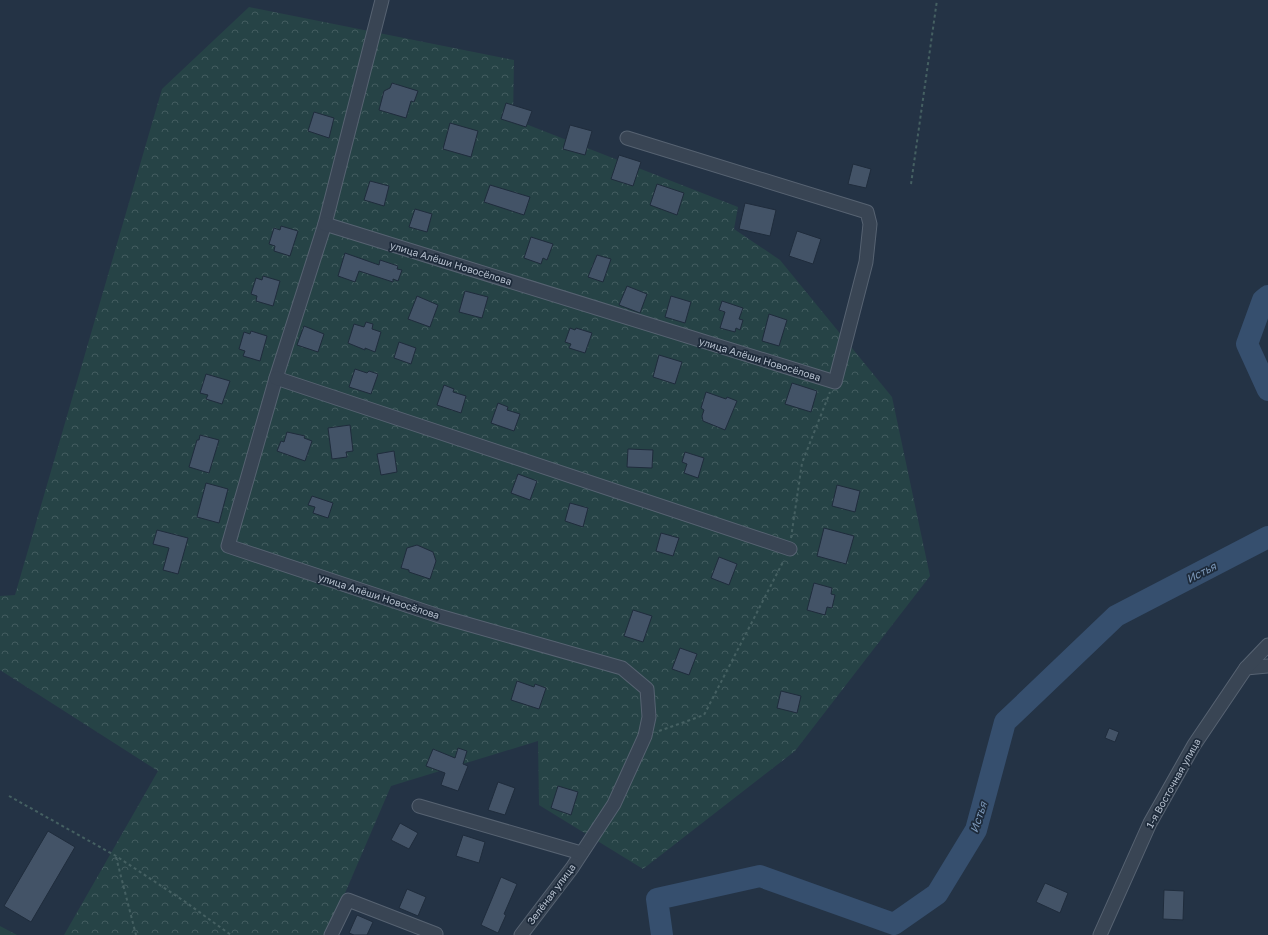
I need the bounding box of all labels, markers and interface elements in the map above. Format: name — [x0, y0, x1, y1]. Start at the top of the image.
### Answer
street label: улица Алёши Новосёлова — [389, 239, 513, 287]
street label: улица Алёши Новосёлова — [698, 335, 822, 383]
water label: Истья — [1184, 559, 1219, 585]
street label: улица Алёши Новосёлова — [317, 571, 441, 621]
street label: 1-я Восточная улица — [1143, 736, 1203, 830]
water label: Истья — [967, 799, 989, 834]
street label: Зелёная улица — [524, 861, 578, 927]

